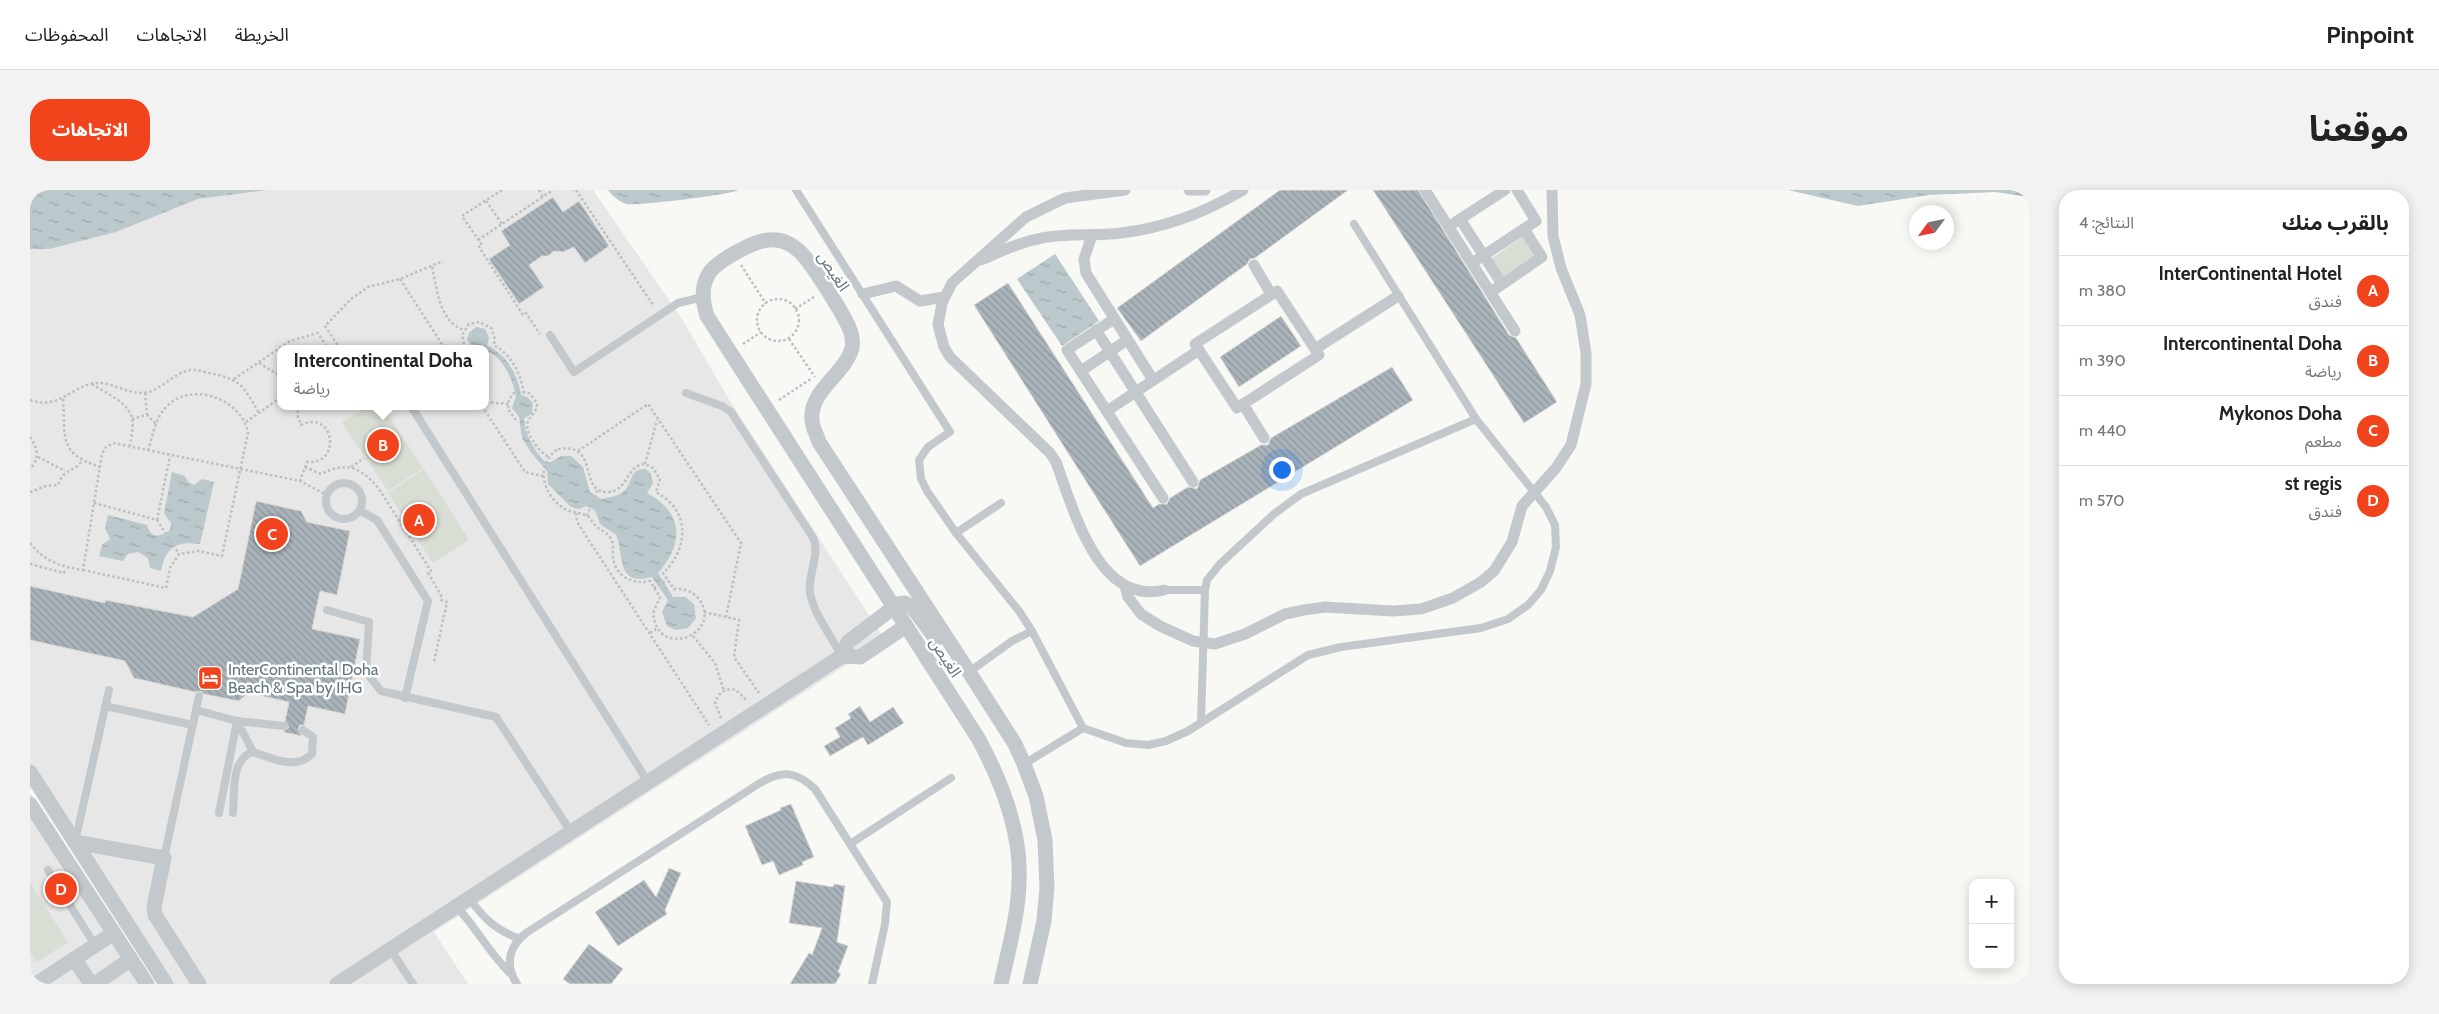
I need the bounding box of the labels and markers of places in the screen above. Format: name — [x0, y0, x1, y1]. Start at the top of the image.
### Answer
pin: B — [367, 426, 399, 464]
pin: A — [403, 501, 435, 539]
pin: C — [256, 515, 288, 553]
place label: InterContinental Doha Beach & Spa by IHG — [228, 660, 379, 697]
hotel icon: InterContinental Doha Beach & Spa by IHG — [197, 665, 223, 691]
pin: D — [45, 870, 77, 908]

